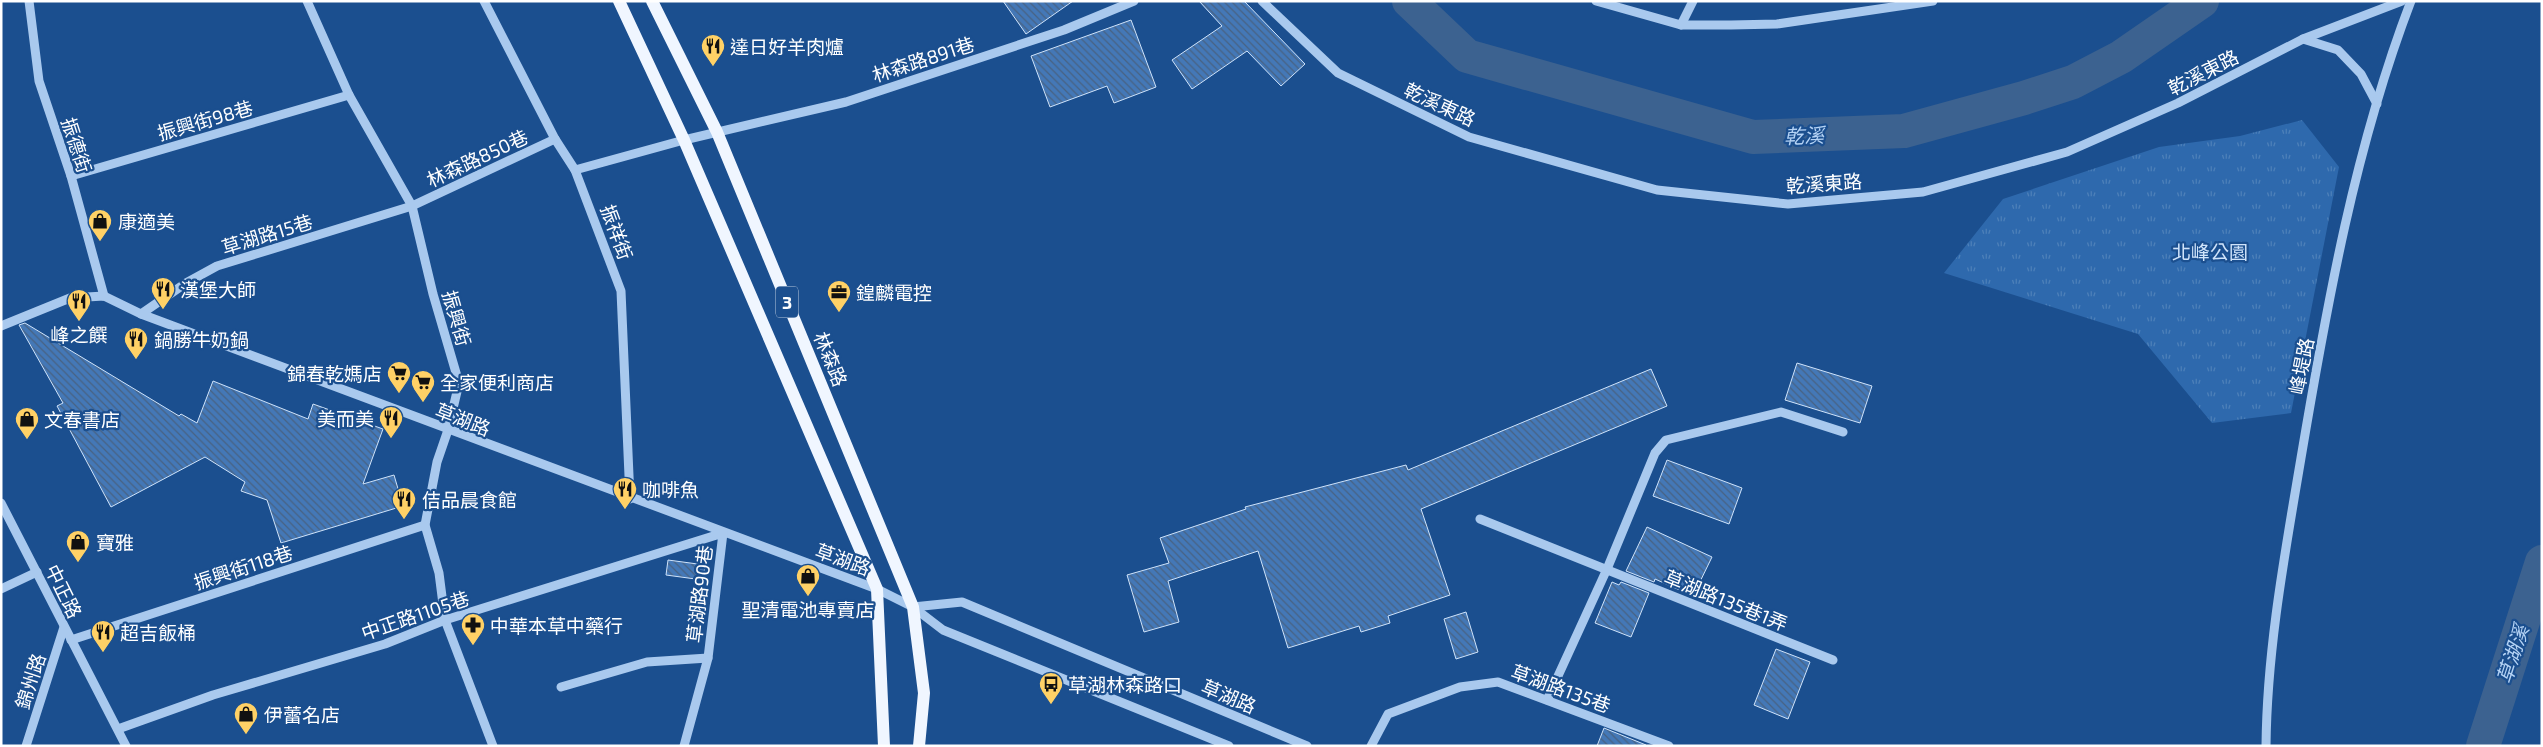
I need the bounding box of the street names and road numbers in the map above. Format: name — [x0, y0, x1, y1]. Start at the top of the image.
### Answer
street label: 林森路891巷 — [869, 32, 977, 86]
street label: 乾溪東路 — [2164, 44, 2242, 100]
street label: 乾溪東路 — [1401, 78, 1479, 130]
street label: 振興街98巷 — [155, 95, 255, 145]
street label: 振德街 — [57, 114, 97, 176]
street label: 林森路850巷 — [423, 125, 531, 191]
street label: 乾溪東路 — [1785, 169, 1863, 197]
street label: 振祥街 — [596, 201, 638, 263]
street label: 草湖路15巷 — [219, 209, 315, 259]
road number: 3 — [776, 286, 798, 318]
street label: 振興街 — [438, 287, 476, 349]
street label: 林森路 — [810, 328, 852, 390]
street label: 峰堤路 — [2284, 336, 2318, 396]
street label: 草湖路 — [432, 398, 494, 440]
street label: 草湖路 — [812, 538, 874, 580]
street label: 振興街118巷 — [191, 540, 295, 594]
street label: 草湖路90巷 — [682, 544, 716, 644]
street label: 中正路 — [41, 560, 87, 622]
street label: 草湖路135巷1弄 — [1661, 565, 1791, 635]
street label: 中正路1105巷 — [358, 586, 472, 644]
street label: 錦州路 — [10, 650, 50, 712]
street label: 草湖路135巷 — [1508, 659, 1614, 717]
street label: 草湖路 — [1198, 674, 1260, 718]

